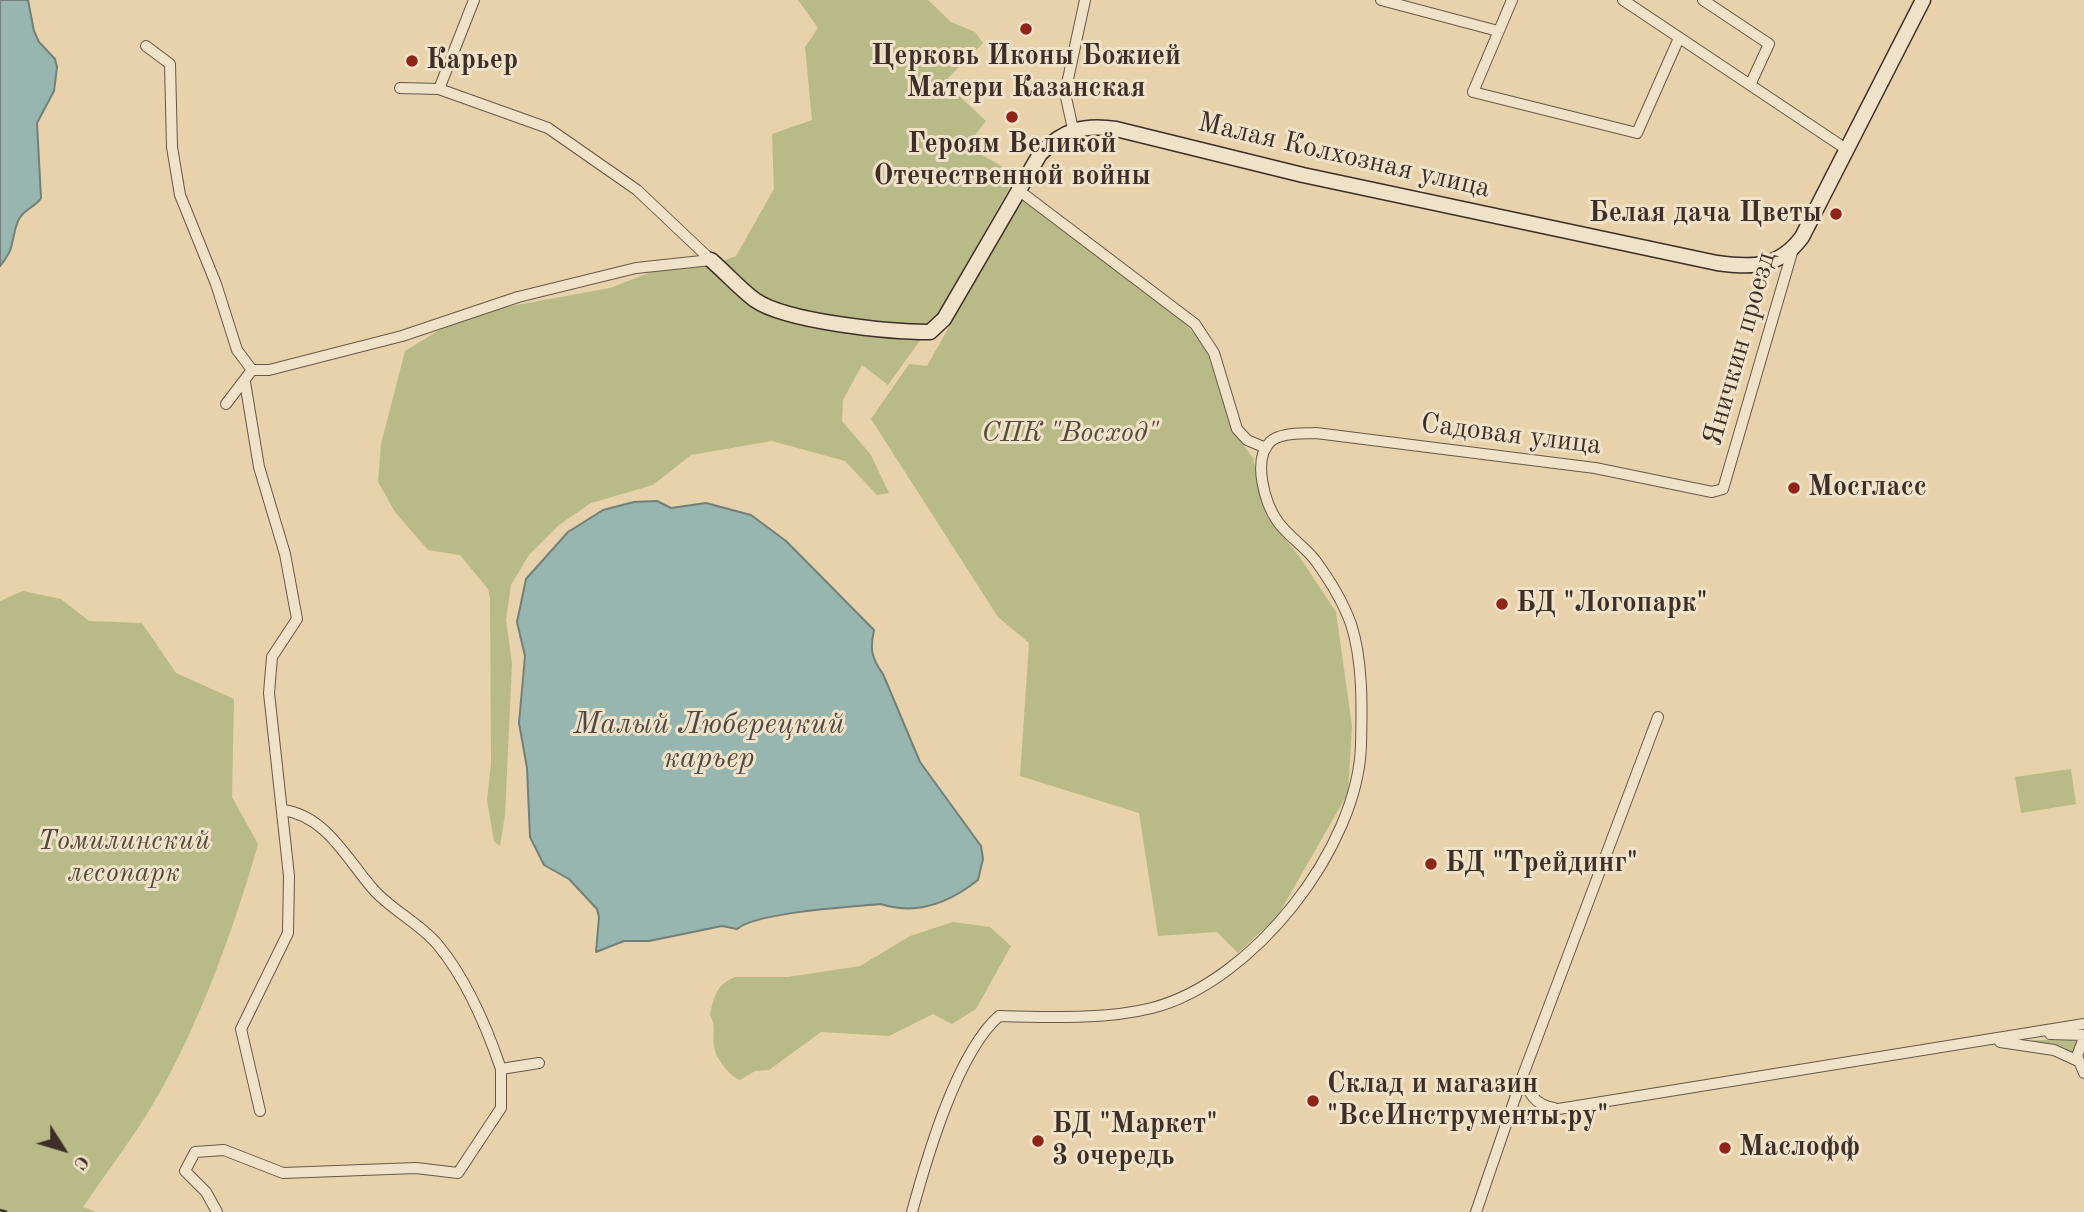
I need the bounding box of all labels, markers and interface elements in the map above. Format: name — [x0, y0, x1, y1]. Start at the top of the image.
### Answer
marker: Церковь Иконы Божией Матери Казанская — [1018, 21, 1034, 37]
place label: Церковь Иконы Божией Матери Казанская — [871, 40, 1181, 106]
place label: Карьер — [426, 44, 518, 78]
marker: Карьер — [404, 53, 420, 69]
street label: Малая Колхозная улица — [1194, 106, 1494, 206]
marker: Героям Великой Отечественной войны — [1004, 109, 1020, 125]
place label: Героям Великой Отечественной войны — [873, 128, 1151, 194]
place label: Белая дача Цветы — [1589, 197, 1822, 231]
marker: Белая дача Цветы — [1828, 206, 1844, 222]
street label: Яничкин проезд — [1696, 248, 1784, 450]
street label: Садовая улица — [1419, 407, 1603, 463]
park label: СПК "Восход" — [981, 417, 1159, 451]
place label: Мосгласс — [1808, 471, 1927, 505]
marker: Мосгласс — [1786, 480, 1802, 496]
place label: БД "Логопарк" — [1516, 587, 1708, 621]
marker: БД "Логопарк" — [1494, 596, 1510, 612]
water label: Малый Люберецкий карьер — [573, 707, 845, 778]
park label: Томилинский лесопарк — [38, 825, 210, 891]
place label: БД "Трейдинг" — [1445, 847, 1638, 881]
marker: БД "Трейдинг" — [1423, 856, 1439, 872]
place label: Склад и магазин "ВсеИнструменты.ру" — [1327, 1068, 1608, 1134]
marker: Склад и магазин "ВсеИнструменты.ру" — [1305, 1093, 1321, 1109]
place label: БД "Маркет" 3 очередь — [1052, 1108, 1217, 1174]
north arrow — [28, 1114, 98, 1184]
place label: Маслофф — [1739, 1131, 1860, 1165]
marker: БД "Маркет" 3 очередь — [1030, 1133, 1046, 1149]
marker: Маслофф — [1717, 1140, 1733, 1156]
text: С — [69, 1151, 92, 1173]

